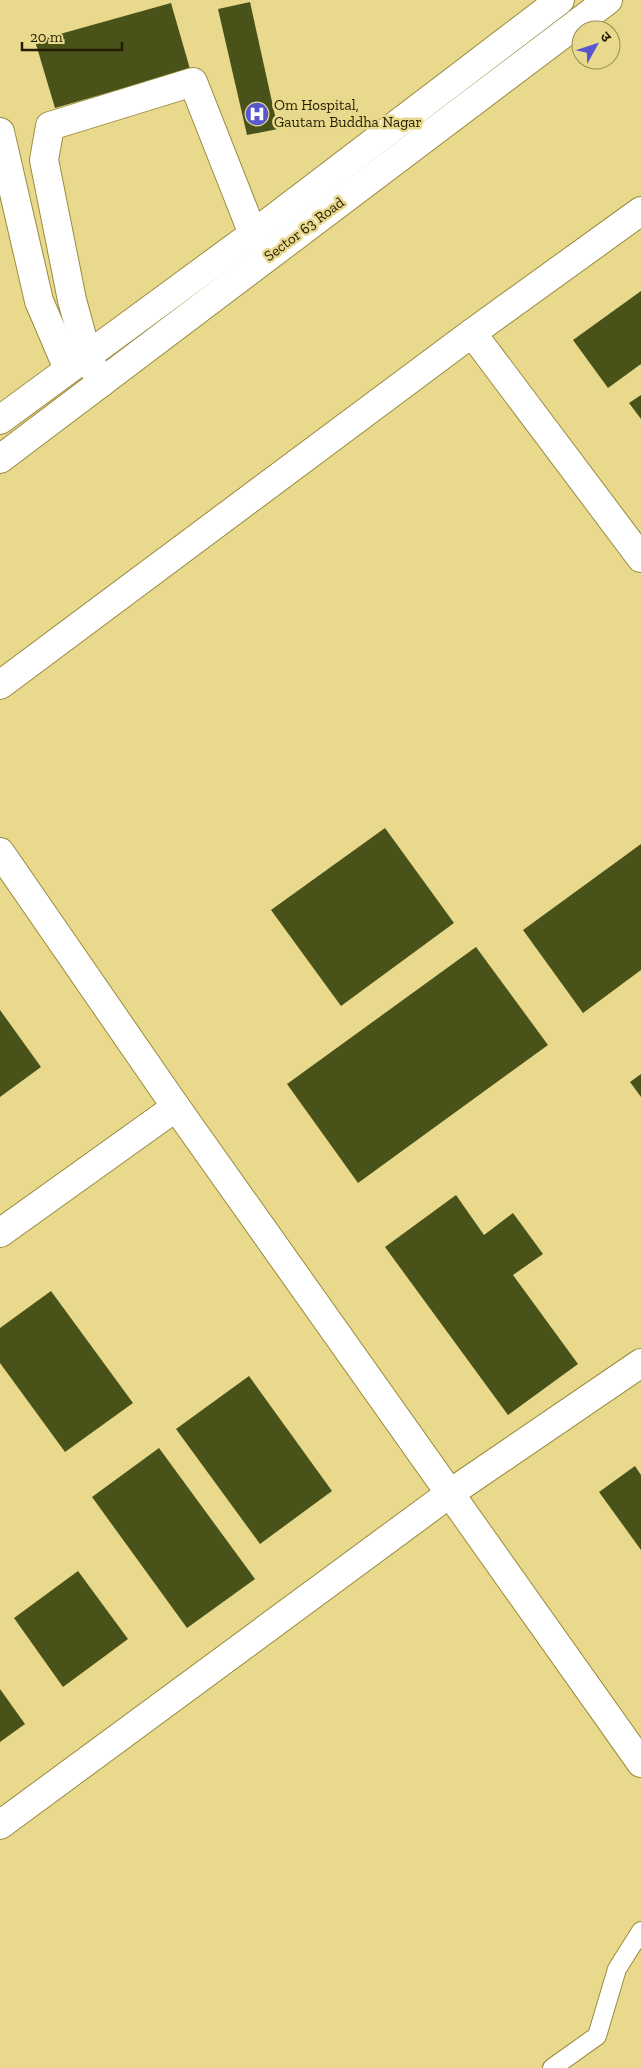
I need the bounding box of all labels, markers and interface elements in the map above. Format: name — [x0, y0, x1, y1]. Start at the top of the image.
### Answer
scale bar — [22, 20, 122, 52]
north arrow — [571, 20, 621, 70]
text: 20 m — [30, 28, 63, 46]
text: उ — [596, 28, 615, 46]
place label: Om Hospital, Gautam Buddha Nagar — [274, 96, 422, 131]
hospital icon: Om Hospital, Gautam Buddha Nagar — [244, 101, 270, 127]
street label: Sector 63 Road — [260, 193, 348, 265]

